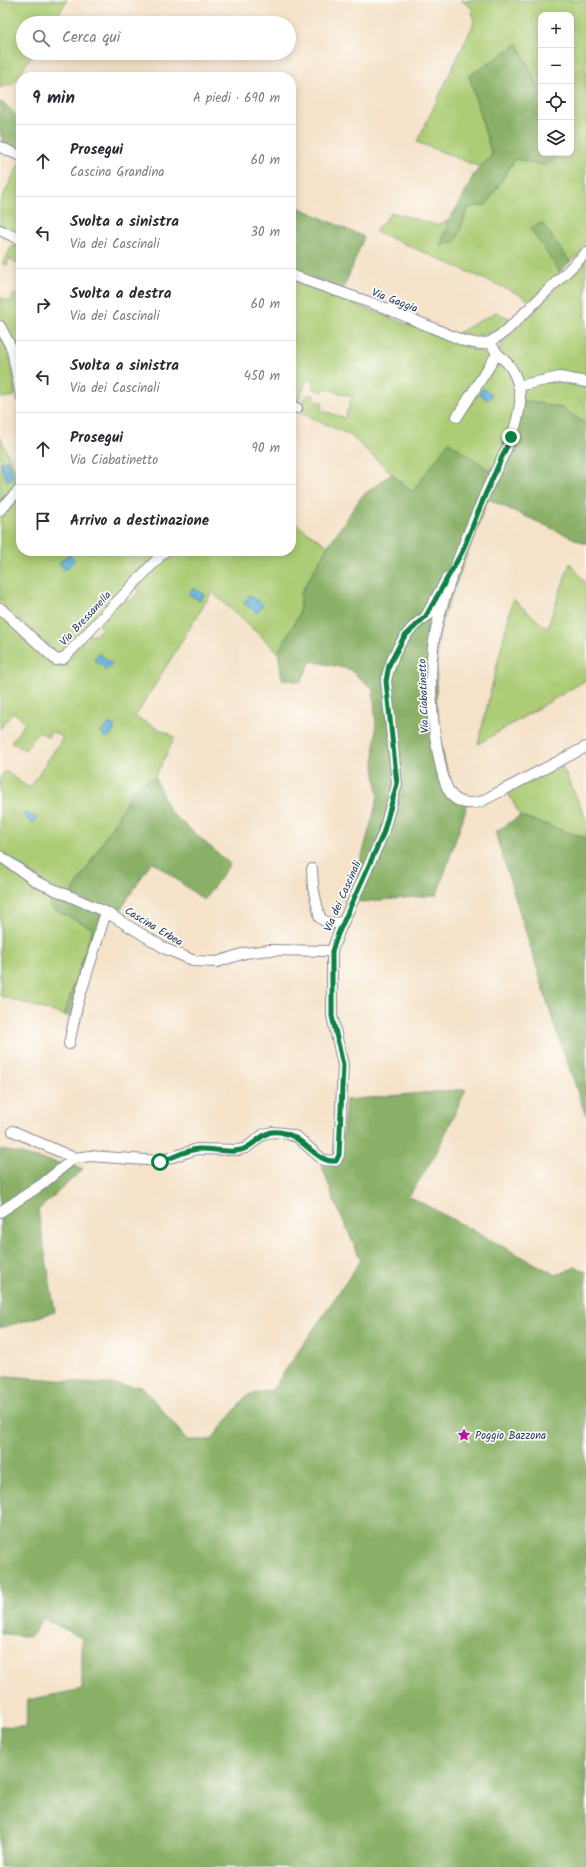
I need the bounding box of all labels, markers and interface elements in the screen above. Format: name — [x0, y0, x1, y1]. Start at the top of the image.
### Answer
map controls — [538, 12, 574, 156]
button: + — [538, 12, 574, 48]
search box — [16, 16, 296, 60]
text: Cerca qui — [62, 26, 120, 50]
icon: search — [30, 27, 52, 49]
button: − — [538, 48, 574, 84]
button: locate — [538, 84, 574, 120]
text: 9 min — [32, 85, 75, 112]
text: A piedi · 690 m — [193, 88, 280, 109]
button: layers — [538, 120, 574, 156]
text: Prosegui — [70, 138, 123, 162]
icon: ahead — [32, 150, 54, 172]
text: 60 m — [251, 150, 280, 171]
text: Cascina Grandina — [70, 162, 164, 183]
text: Svolta a sinistra — [70, 210, 179, 234]
icon: left — [32, 222, 54, 244]
text: 30 m — [251, 222, 280, 243]
text: Via dei Cascinali — [70, 234, 160, 255]
text: Svolta a destra — [70, 282, 171, 306]
street label: Via Gaggia — [369, 284, 420, 318]
icon: right — [32, 294, 54, 316]
text: 60 m — [251, 294, 280, 315]
text: Via dei Cascinali — [70, 306, 160, 327]
text: Svolta a sinistra — [70, 354, 179, 378]
icon: left — [32, 366, 54, 388]
text: 450 m — [244, 366, 280, 387]
text: Via dei Cascinali — [70, 378, 160, 399]
text: Prosegui — [70, 426, 123, 450]
route end — [502, 428, 520, 446]
icon: ahead — [32, 438, 54, 460]
text: 90 m — [252, 438, 280, 459]
text: Via Ciabatinetto — [70, 450, 158, 471]
text: Arrivo a destinazione — [70, 509, 209, 533]
icon: arrive — [32, 510, 54, 532]
street label: Via Bressanella — [55, 587, 116, 650]
street label: Via Ciabatinetto — [414, 658, 434, 734]
street label: Via dei Cascinali — [319, 858, 367, 935]
street label: Cascina Erbea — [121, 902, 186, 951]
route start — [151, 1153, 169, 1171]
place icon: Poggio Bazzona — [456, 1427, 472, 1443]
place label: Poggio Bazzona — [475, 1427, 546, 1445]

